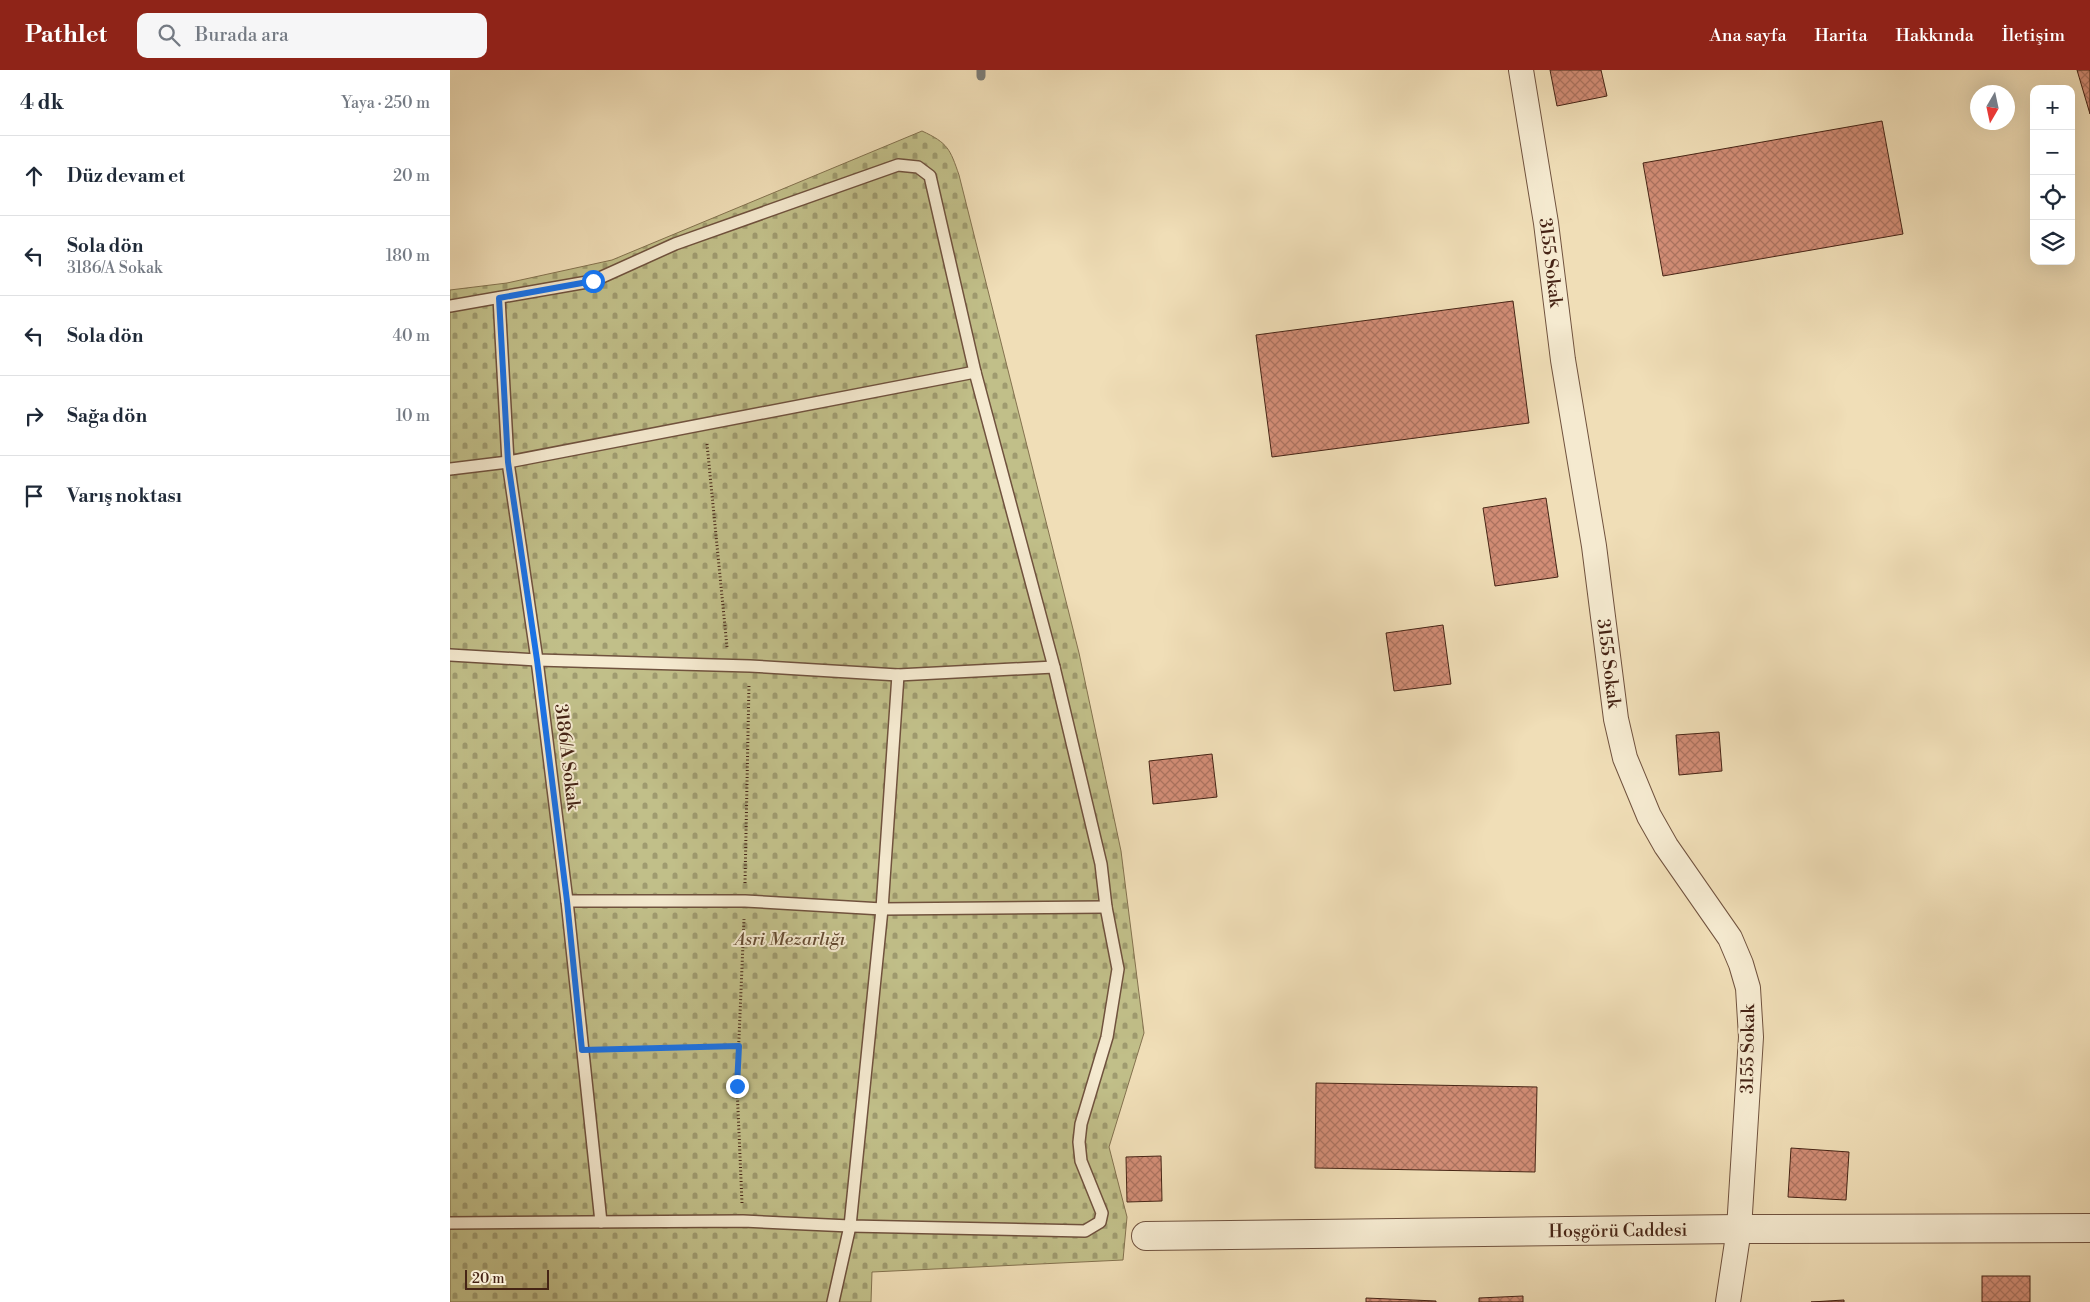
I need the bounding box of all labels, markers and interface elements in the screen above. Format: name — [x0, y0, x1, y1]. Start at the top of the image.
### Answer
search box — [137, 13, 487, 58]
text: Pathlet — [25, 20, 107, 50]
icon: search — [155, 21, 183, 49]
text: Burada ara — [195, 23, 289, 47]
text: Ana sayfa — [1709, 24, 1787, 47]
text: Harita — [1815, 24, 1868, 47]
text: Hakkında — [1896, 24, 1974, 47]
text: İletişim — [2002, 24, 2065, 47]
north arrow — [1970, 85, 2015, 130]
map controls — [2030, 85, 2075, 265]
button: + — [2030, 85, 2075, 130]
text: 4 dk — [20, 90, 64, 116]
text: Yaya · 250 m — [341, 93, 430, 113]
button: − — [2030, 130, 2075, 175]
icon: ahead — [20, 162, 48, 190]
text: Düz devam et — [67, 164, 185, 188]
text: 20 m — [393, 166, 430, 186]
button: locate — [2030, 175, 2075, 220]
street label: 3155 Sokak — [1534, 216, 1568, 310]
button: layers — [2030, 220, 2075, 265]
text: Sola dön — [67, 234, 143, 258]
icon: left — [20, 242, 48, 270]
text: 180 m — [386, 246, 430, 266]
text: 3186/A Sokak — [67, 258, 162, 278]
route start — [582, 270, 605, 293]
icon: left — [20, 322, 48, 350]
text: Sola dön — [67, 324, 143, 348]
text: 40 m — [393, 326, 430, 346]
icon: right — [20, 402, 48, 430]
text: Sağa dön — [67, 404, 147, 428]
text: 10 m — [396, 406, 430, 426]
icon: arrive — [20, 482, 48, 510]
text: Varış noktası — [67, 484, 182, 508]
street label: 3155 Sokak — [1592, 617, 1626, 711]
street label: 3186/A Sokak — [549, 702, 585, 813]
park label: Asri Mezarlığı — [733, 928, 846, 951]
street label: 3155 Sokak — [1736, 1002, 1760, 1094]
route end — [726, 1075, 749, 1098]
street label: Hoşgörü Caddesi — [1548, 1218, 1688, 1243]
scale bar — [465, 1267, 549, 1290]
text: 20 m — [472, 1270, 504, 1288]

